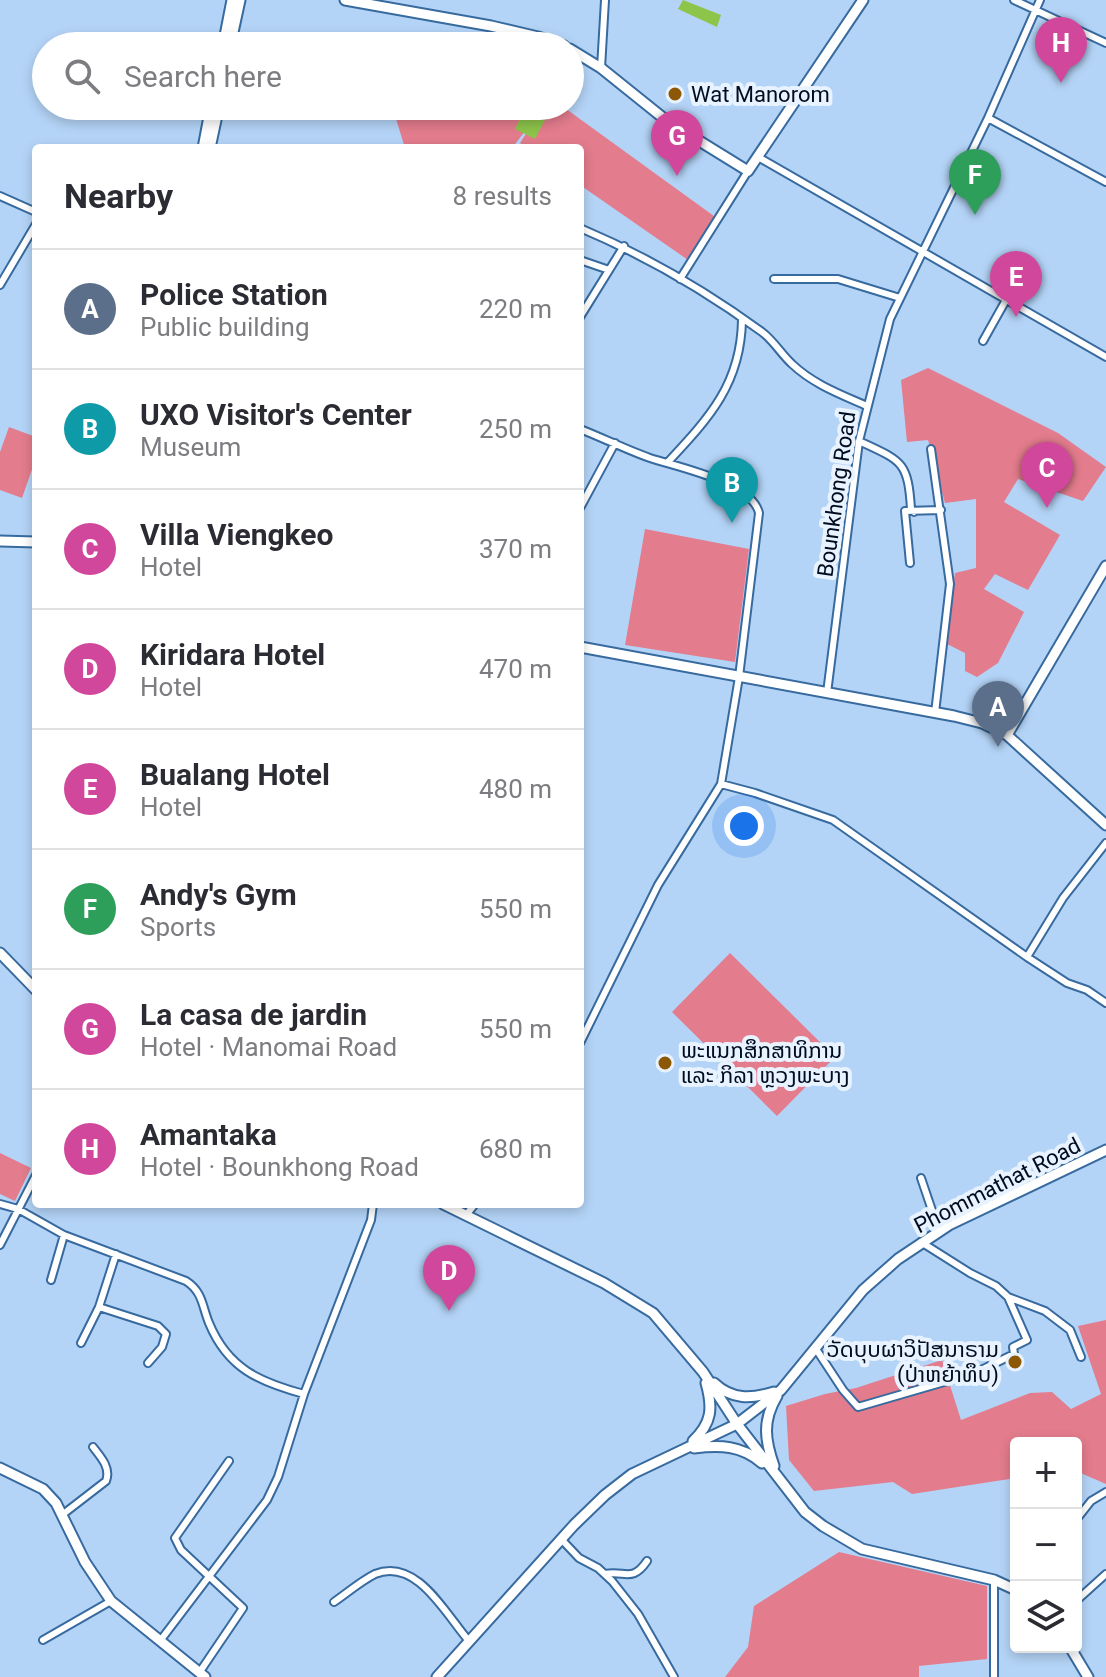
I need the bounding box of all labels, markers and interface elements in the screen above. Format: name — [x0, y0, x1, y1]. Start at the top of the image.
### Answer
pin: H — [1035, 17, 1087, 83]
search box — [32, 32, 584, 120]
icon: search — [60, 54, 104, 98]
text: Search here — [124, 59, 282, 94]
place label: Wat Manorom — [691, 82, 830, 107]
marker: Wat Manorom — [666, 85, 684, 103]
pin: G — [651, 110, 703, 176]
pin: F — [949, 149, 1001, 215]
text: Nearby — [64, 176, 173, 216]
text: 8 results — [453, 181, 552, 211]
pin: E — [990, 251, 1042, 317]
text: Police Station — [140, 277, 328, 312]
text: A — [81, 294, 99, 324]
text: 220 m — [479, 294, 552, 324]
text: Public building — [140, 312, 310, 342]
text: UXO Visitor's Center — [140, 397, 412, 432]
street label: Bounkhong Road — [813, 410, 860, 578]
text: B — [82, 414, 98, 444]
text: 250 m — [479, 414, 552, 444]
text: Museum — [140, 432, 241, 462]
pin: C — [1021, 442, 1073, 508]
pin: B — [706, 457, 758, 523]
text: Villa Viengkeo — [140, 517, 334, 552]
text: C — [81, 534, 99, 564]
text: 370 m — [479, 534, 552, 564]
text: Hotel — [140, 552, 202, 582]
text: Kiridara Hotel — [140, 637, 325, 672]
text: D — [82, 654, 98, 684]
text: 470 m — [479, 654, 552, 684]
text: Hotel — [140, 672, 202, 702]
pin: A — [972, 681, 1024, 747]
text: Bualang Hotel — [140, 757, 330, 792]
text: E — [83, 774, 97, 804]
text: 480 m — [479, 774, 552, 804]
text: Hotel — [140, 792, 202, 822]
your location — [724, 806, 764, 846]
text: Andy's Gym — [140, 877, 297, 912]
text: F — [83, 894, 97, 924]
text: 550 m — [479, 894, 552, 924]
text: Sports — [140, 912, 216, 942]
text: La casa de jardin — [140, 997, 367, 1032]
text: G — [81, 1014, 99, 1044]
text: 550 m — [479, 1014, 552, 1044]
text: Hotel · Manomai Road — [140, 1032, 397, 1062]
place label: ພະແນກສຶກສາທິການ ແລະ ກິລາ ຫຼວງພະບາງ — [681, 1038, 850, 1088]
marker: ພະແນກສຶກສາທິການ ແລະ ກິລາ ຫຼວງພະບາງ — [656, 1054, 674, 1072]
text: Amantaka — [140, 1117, 277, 1152]
street label: Phommathat Road — [910, 1133, 1085, 1238]
text: H — [81, 1134, 99, 1164]
text: 680 m — [479, 1134, 552, 1164]
text: Hotel · Bounkhong Road — [140, 1152, 419, 1182]
pin: D — [423, 1245, 475, 1311]
place label: ວັດບຸບຜາວິປັສນາຣາມ (ປ່າຫຍ້າທຶບ) — [827, 1337, 999, 1388]
marker: ວັດບຸບຜາວິປັສນາຣາມ (ປ່າຫຍ້າທຶບ) — [1006, 1353, 1024, 1371]
map controls — [1010, 1437, 1082, 1653]
button: + — [1010, 1437, 1082, 1509]
button: − — [1010, 1509, 1082, 1581]
button: layers — [1010, 1581, 1082, 1653]

